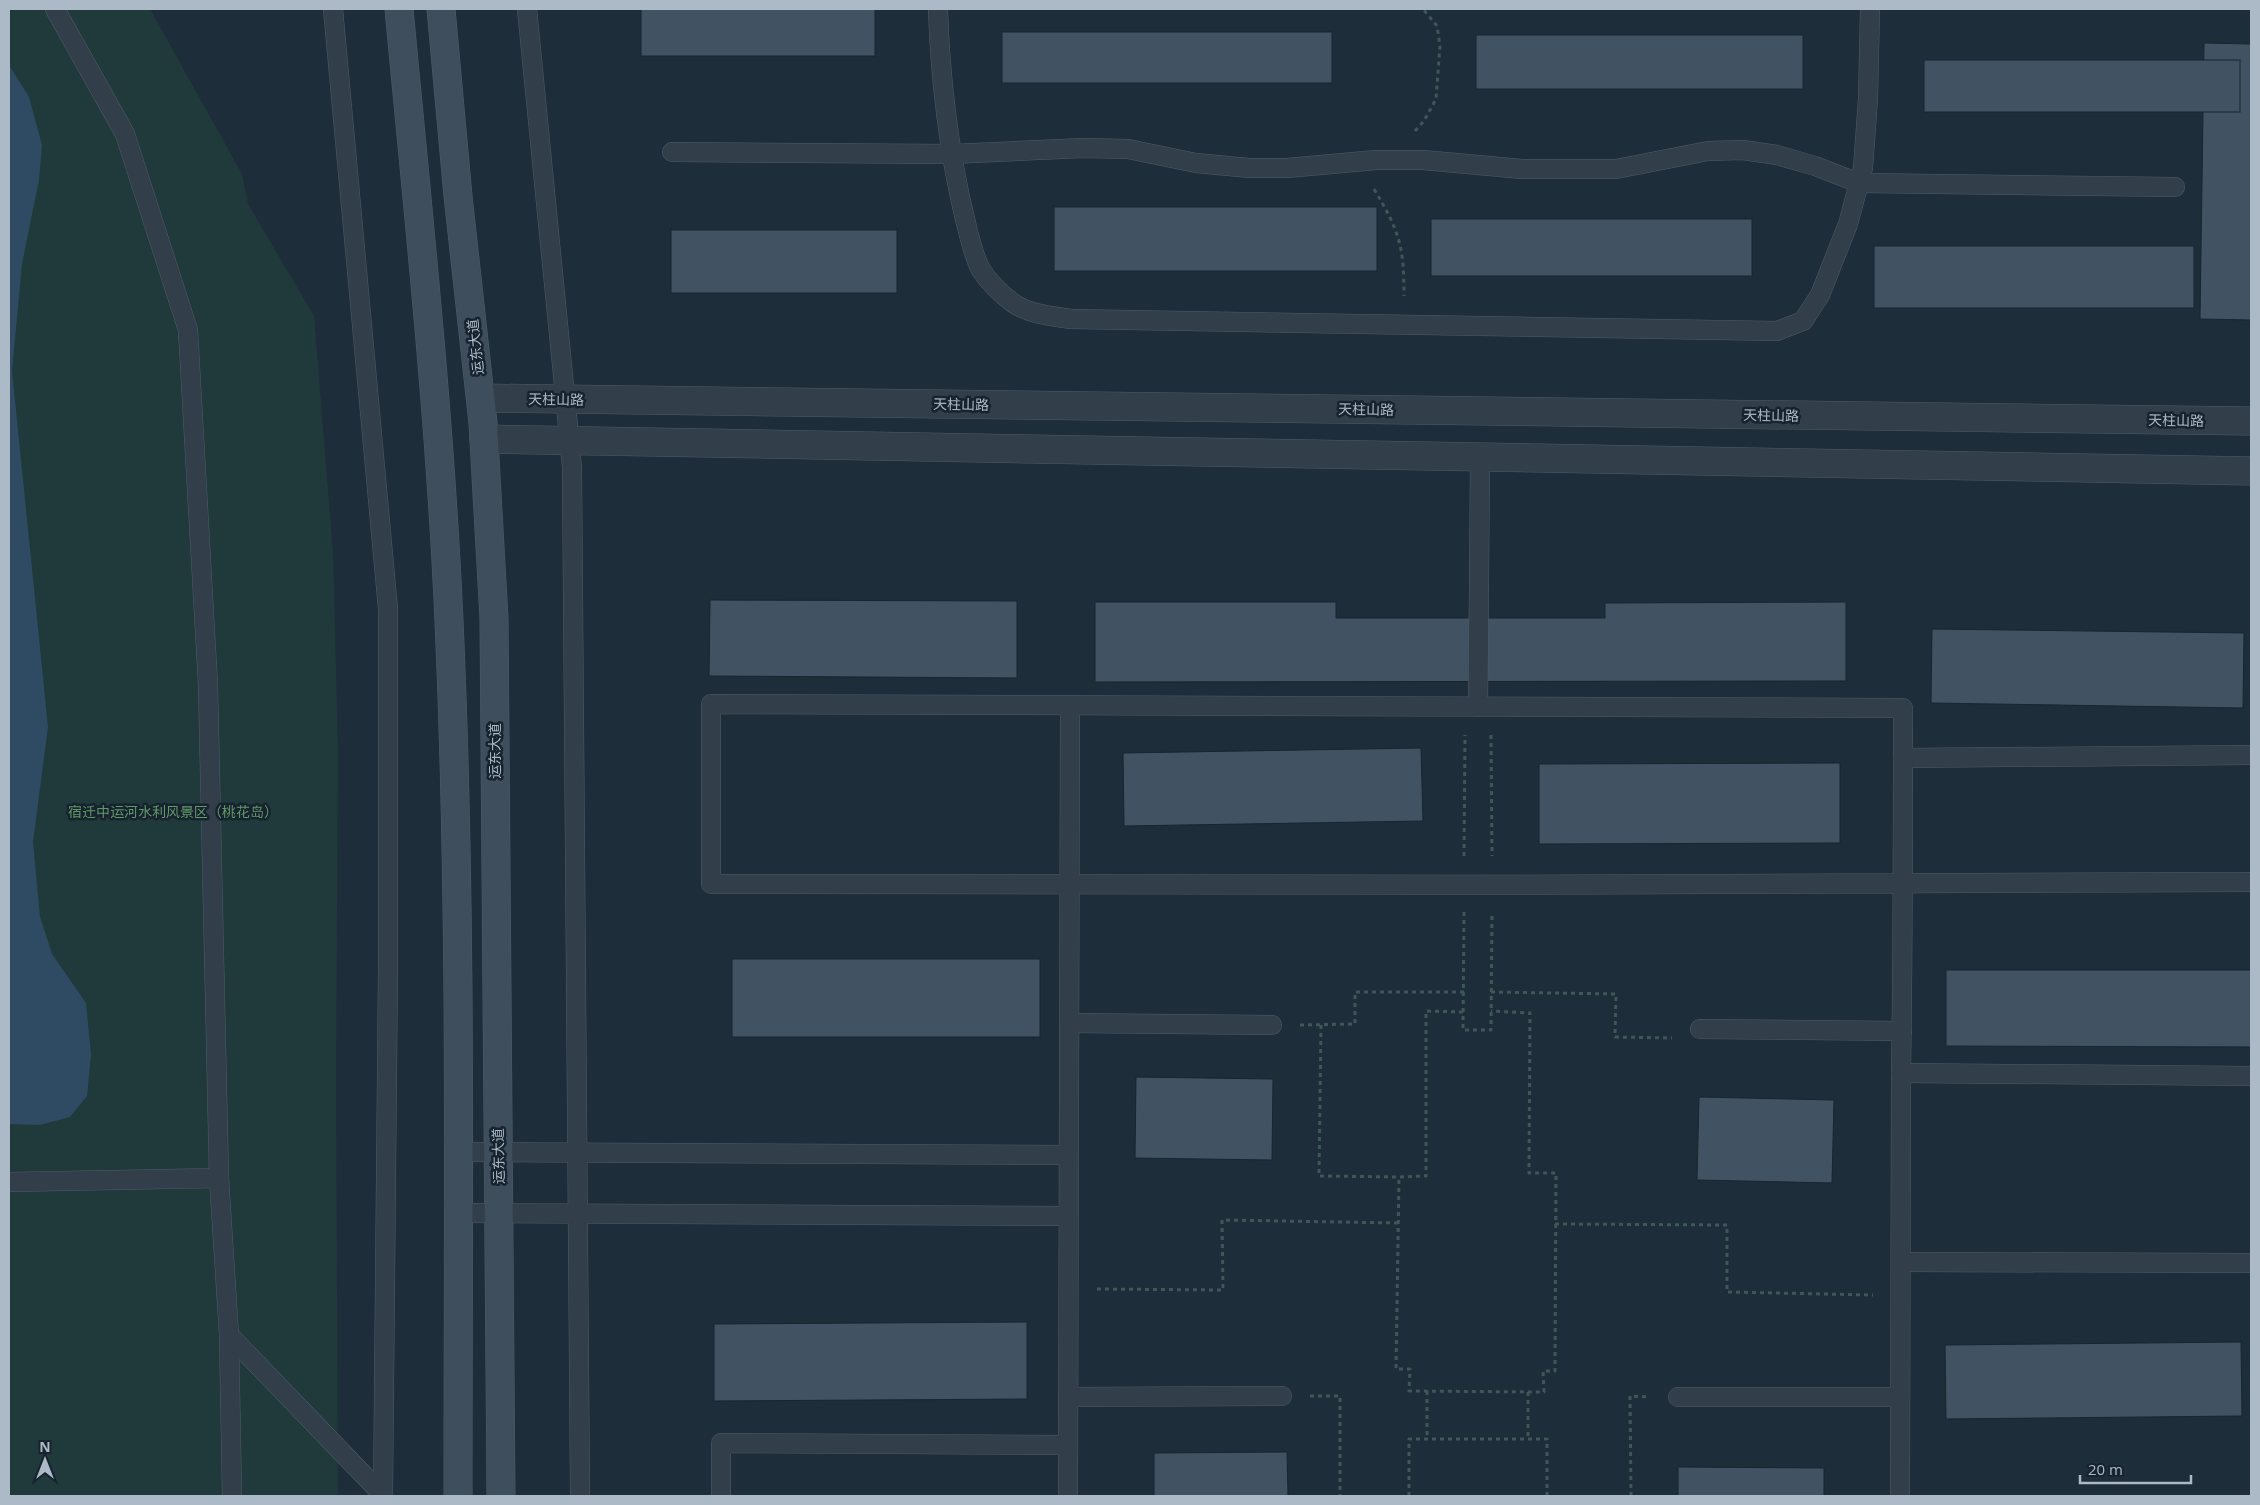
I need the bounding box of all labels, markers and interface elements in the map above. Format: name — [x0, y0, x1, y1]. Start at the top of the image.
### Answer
street label: 运东大道 — [463, 318, 487, 376]
street label: 天柱山路 — [528, 389, 584, 409]
street label: 天柱山路 — [933, 394, 989, 414]
street label: 天柱山路 — [1338, 399, 1394, 419]
street label: 天柱山路 — [1743, 405, 1799, 425]
street label: 天柱山路 — [2148, 410, 2204, 430]
street label: 运东大道 — [485, 723, 504, 779]
park label: 宿迁中运河水利风景区（桃花岛） — [68, 802, 278, 821]
street label: 运东大道 — [488, 1128, 508, 1184]
north arrow — [20, 1435, 70, 1485]
text: N — [39, 1437, 51, 1456]
scale bar — [2080, 1452, 2191, 1484]
text: 20 m — [2088, 1459, 2123, 1479]

